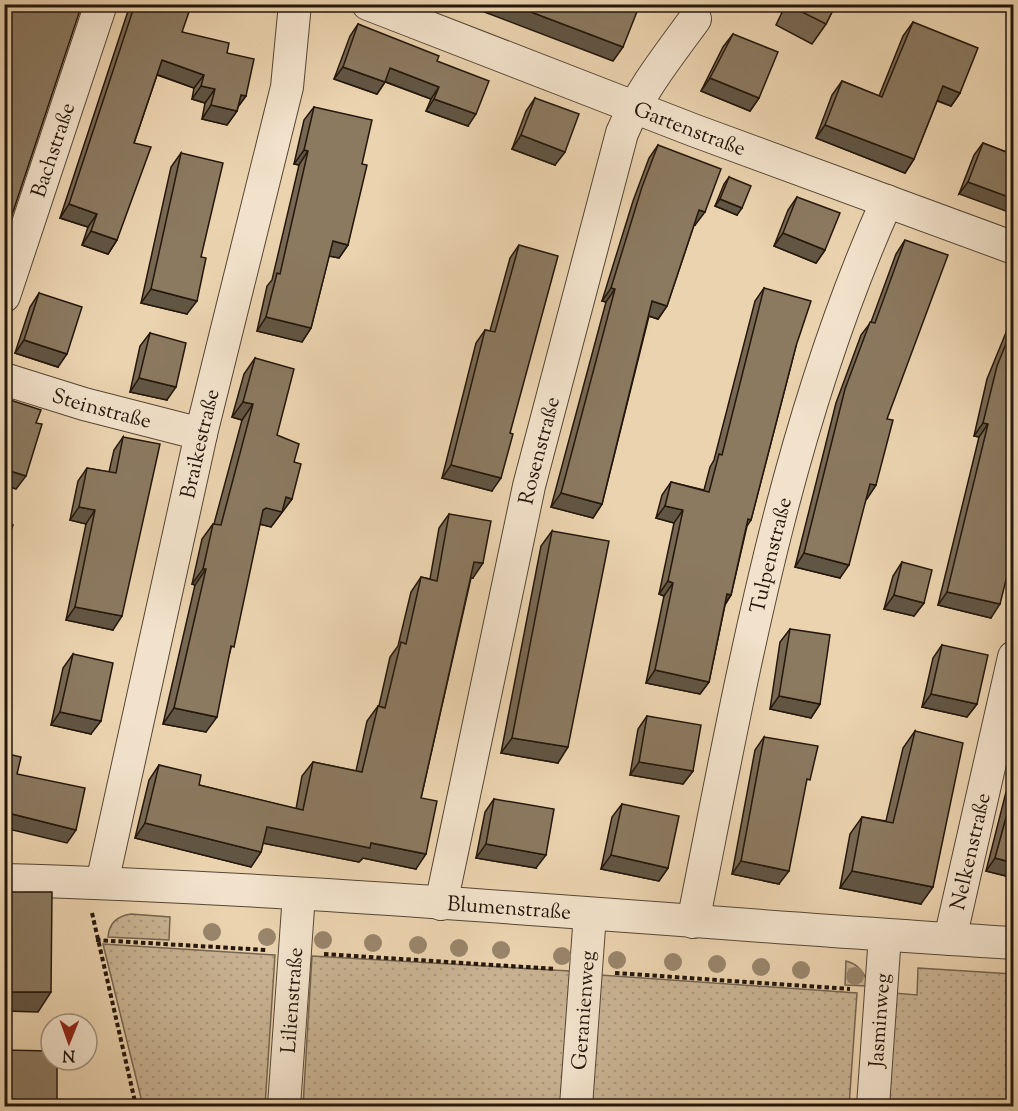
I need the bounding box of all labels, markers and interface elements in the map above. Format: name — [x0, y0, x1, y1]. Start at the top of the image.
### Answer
street label: Gartenstraße — [629, 95, 749, 165]
street label: Bachstraße — [25, 99, 84, 202]
street label: Steinstraße — [48, 382, 154, 438]
street label: Braikestraße — [174, 386, 229, 502]
street label: Rosenstraße — [513, 394, 569, 507]
street label: Tulpenstraße — [744, 494, 801, 616]
street label: Nelkenstraße — [944, 790, 1000, 913]
street label: Blumenstraße — [446, 890, 572, 929]
street label: Lilienstraße — [275, 946, 312, 1055]
street label: Geranienweg — [566, 950, 604, 1071]
street label: Jasminweg — [863, 972, 899, 1069]
north arrow — [39, 1012, 99, 1072]
text: N — [62, 1043, 75, 1066]

